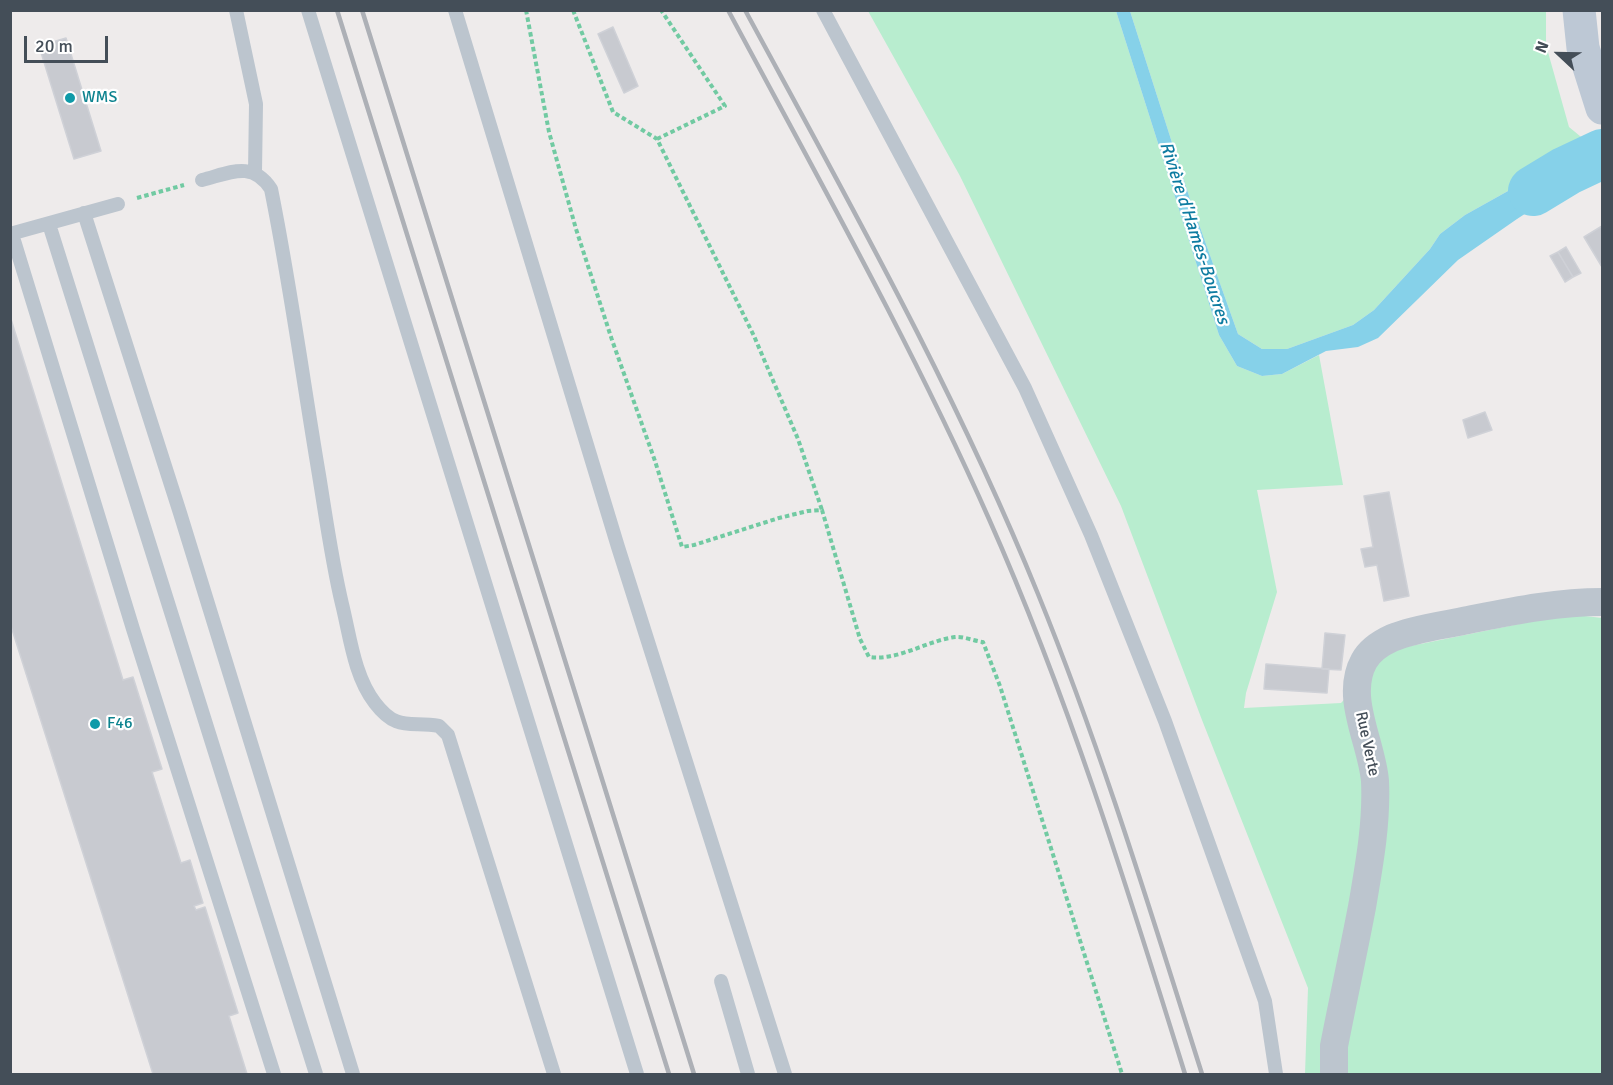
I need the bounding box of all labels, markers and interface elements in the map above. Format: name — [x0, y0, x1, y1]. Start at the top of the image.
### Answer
scale bar — [27, 24, 111, 62]
north arrow — [1529, 24, 1589, 84]
text: 20 m — [35, 35, 73, 57]
text: N — [1531, 38, 1554, 56]
place label: WMS — [82, 88, 117, 108]
marker: WMS — [63, 91, 77, 105]
water label: Rivière d'Hames-Boucres — [1154, 139, 1234, 327]
street label: Rue Verte — [1351, 710, 1383, 778]
place label: F46 — [107, 714, 133, 734]
marker: F46 — [88, 717, 102, 731]

